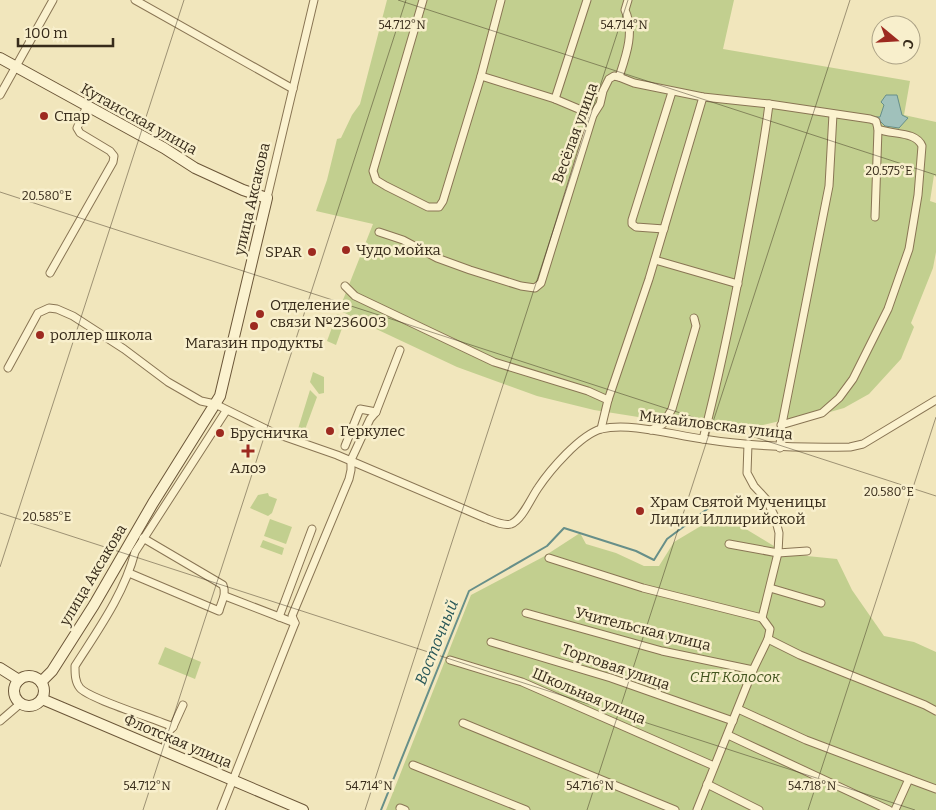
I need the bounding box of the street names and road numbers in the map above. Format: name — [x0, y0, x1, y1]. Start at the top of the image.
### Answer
street label: Кутаисская улица — [78, 80, 200, 158]
street label: Весёлая улица — [548, 80, 602, 186]
street label: улица Аксакова — [230, 141, 274, 258]
street label: Михайловская улица — [638, 407, 794, 443]
street label: улица Аксакова — [55, 521, 130, 630]
street label: Учительская улица — [573, 603, 713, 655]
street label: Торговая улица — [560, 640, 672, 694]
street label: Школьная улица — [529, 664, 649, 728]
street label: Флотская улица — [121, 710, 235, 772]

